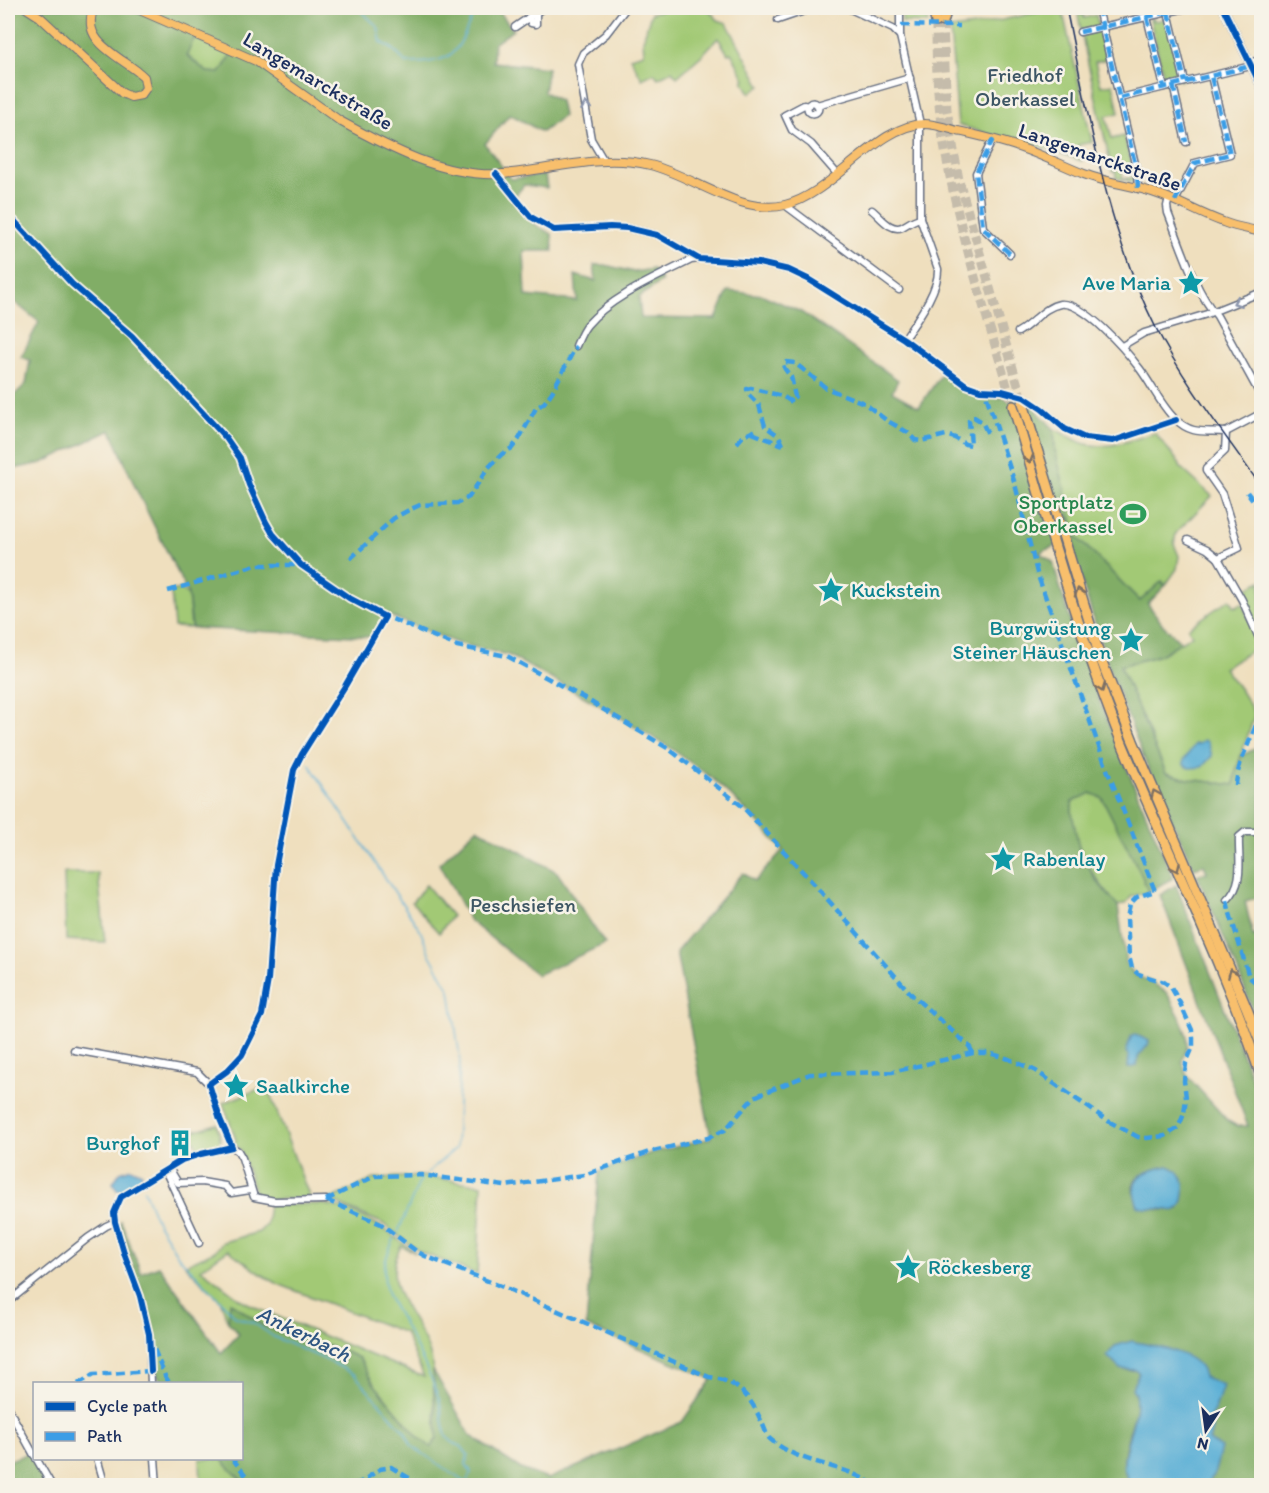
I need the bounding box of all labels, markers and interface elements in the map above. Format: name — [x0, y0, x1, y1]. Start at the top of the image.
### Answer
street label: Langemarckstraße — [239, 26, 398, 135]
park label: Friedhof Oberkassel — [975, 62, 1075, 111]
one-way arrow — [580, 102, 593, 112]
street label: Langemarckstraße — [1015, 117, 1185, 196]
place icon: Ave Maria — [1176, 268, 1206, 298]
place label: Ave Maria — [1082, 270, 1171, 295]
one-way arrow — [1232, 295, 1243, 307]
one-way arrow — [1022, 453, 1034, 464]
place label: Sportplatz Oberkassel — [1013, 489, 1113, 538]
sports icon: Sportplatz Oberkassel — [1118, 499, 1148, 529]
place icon: Kuckstein — [816, 575, 846, 605]
place label: Kuckstein — [851, 577, 940, 602]
one-way arrow — [1074, 587, 1086, 598]
place label: Burgwüstung Steiner Häuschen — [953, 615, 1111, 664]
place icon: Burgwüstung Steiner Häuschen — [1116, 625, 1146, 655]
one-way arrow — [1094, 682, 1106, 693]
one-way arrow — [1150, 789, 1162, 800]
place icon: Rabenlay — [988, 844, 1018, 874]
place label: Rabenlay — [1023, 846, 1106, 871]
one-way arrow — [1169, 861, 1181, 872]
park label: Peschsiefen — [470, 892, 576, 917]
one-way arrow — [1227, 968, 1239, 979]
place icon: Saalkirche — [221, 1071, 251, 1101]
place label: Saalkirche — [256, 1073, 350, 1098]
building icon: Burghof — [165, 1128, 195, 1158]
place label: Burghof — [86, 1130, 160, 1155]
place icon: Röckesberg — [893, 1252, 923, 1282]
place label: Röckesberg — [928, 1254, 1031, 1279]
water label: Ankerbach — [253, 1299, 355, 1368]
legend — [33, 1382, 243, 1460]
text: Cycle path — [87, 1395, 168, 1417]
north arrow — [1176, 1400, 1236, 1460]
text: Path — [87, 1425, 122, 1447]
text: N — [1195, 1434, 1210, 1455]

